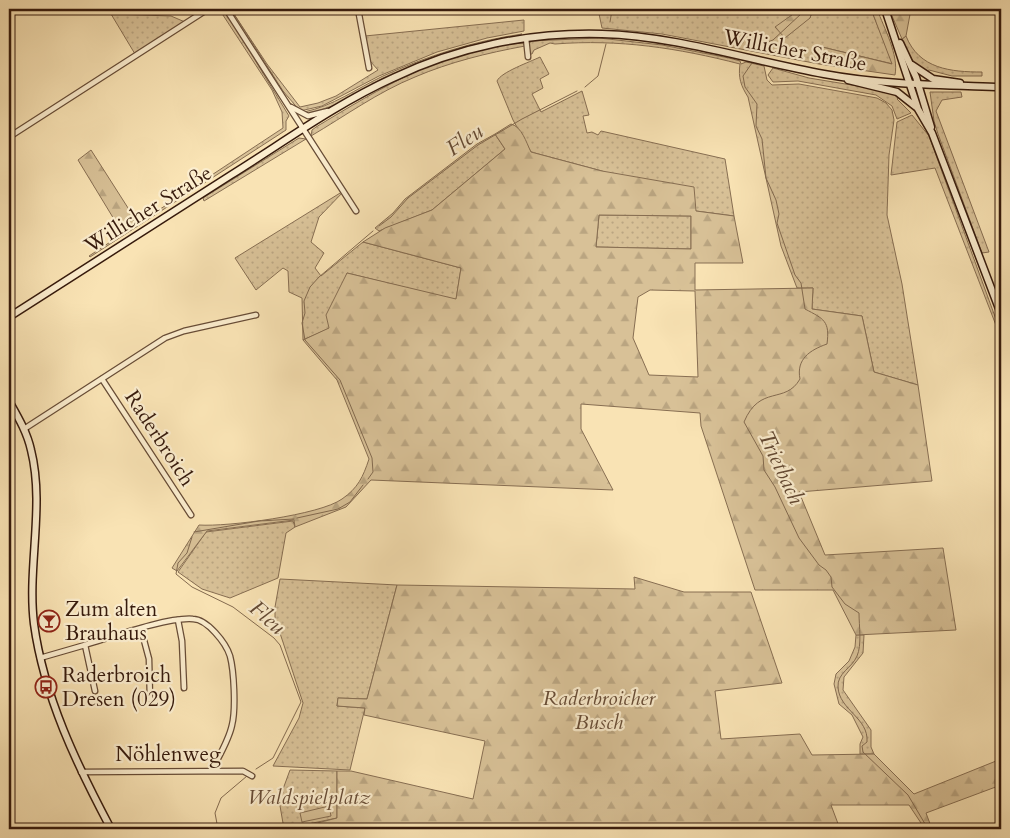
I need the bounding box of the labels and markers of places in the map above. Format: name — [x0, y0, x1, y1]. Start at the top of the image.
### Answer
place label: Zum alten Brauhaus — [65, 595, 157, 648]
bar icon: Zum alten Brauhaus — [37, 609, 61, 633]
place label: Raderbroich Dresen (029) — [62, 661, 176, 714]
bus stop icon: Raderbroich Dresen (029) — [34, 675, 58, 699]

